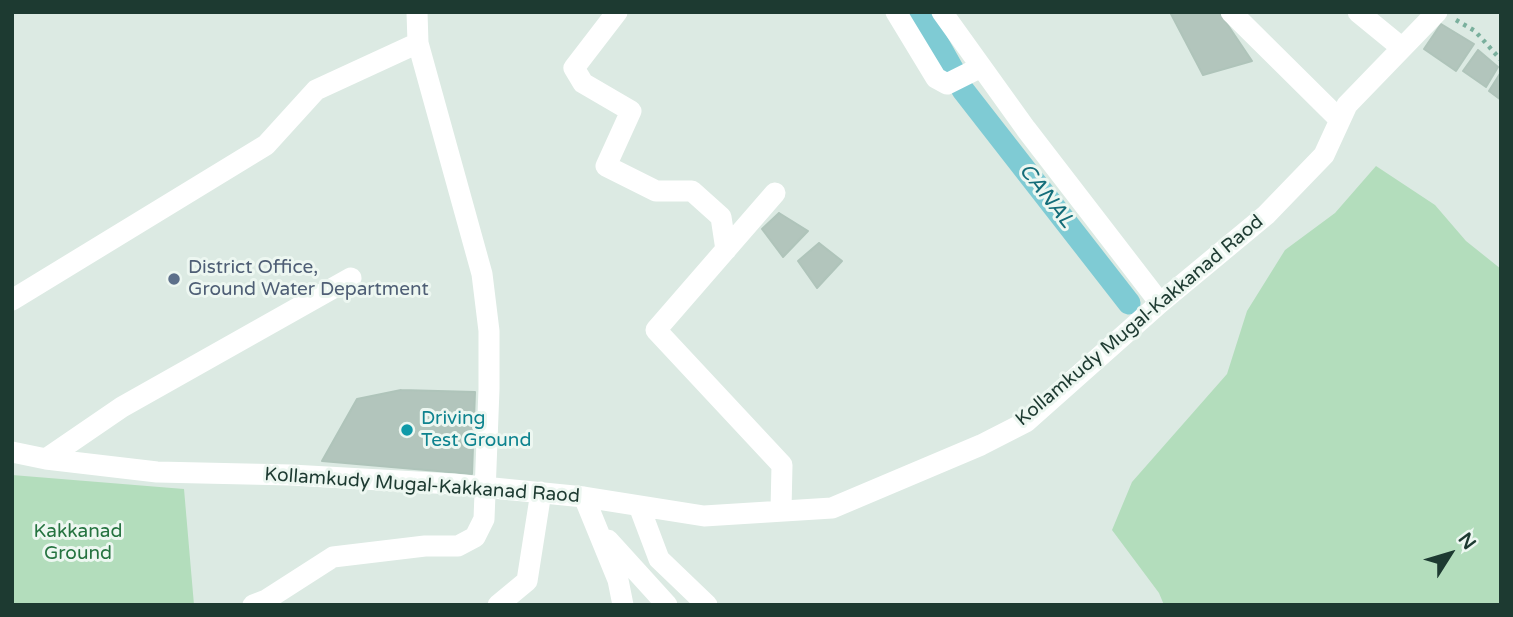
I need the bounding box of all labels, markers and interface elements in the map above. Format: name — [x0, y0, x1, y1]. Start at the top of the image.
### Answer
water label: CANAL — [1013, 159, 1079, 233]
street label: Kollamkudy Mugal-Kakkanad Raod — [1012, 211, 1268, 431]
place label: District Office, Ground Water Department — [188, 257, 429, 301]
marker: District Office, Ground Water Department — [166, 271, 182, 287]
place label: Driving Test Ground — [421, 408, 531, 452]
marker: Driving Test Ground — [399, 422, 415, 438]
street label: Kollamkudy Mugal-Kakkanad Raod — [264, 464, 580, 508]
north arrow — [1415, 519, 1485, 589]
park label: Kakkanad Ground — [34, 521, 122, 565]
text: N — [1453, 529, 1480, 554]

